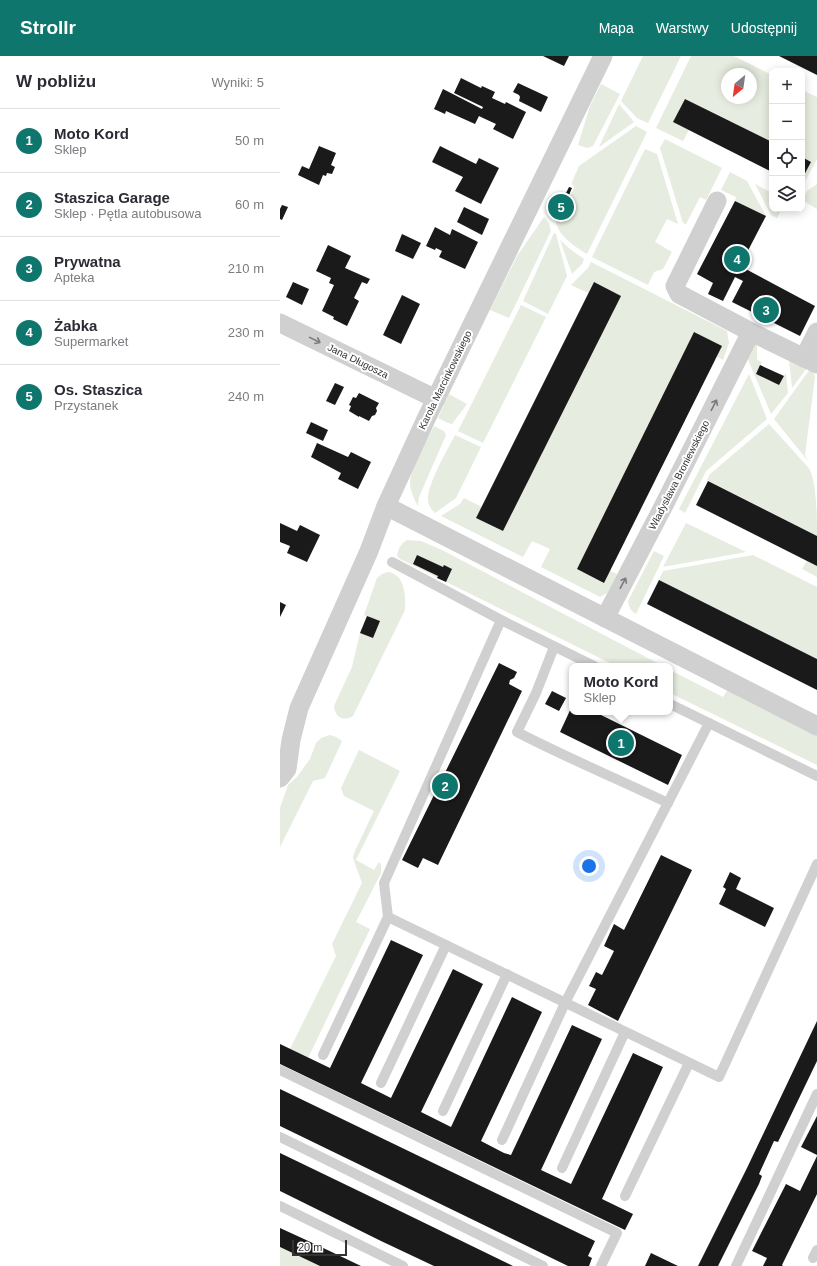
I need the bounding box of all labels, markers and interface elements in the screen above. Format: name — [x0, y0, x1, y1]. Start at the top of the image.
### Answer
text: Strollr — [20, 17, 76, 38]
text: Mapa — [599, 20, 634, 36]
text: Warstwy — [656, 20, 709, 36]
text: Udostępnij — [731, 20, 797, 36]
north arrow — [721, 68, 757, 104]
map controls — [769, 68, 805, 212]
button: + — [769, 68, 805, 104]
text: W pobliżu — [16, 72, 96, 91]
text: Wyniki: 5 — [211, 75, 264, 90]
button: − — [769, 104, 805, 140]
text: Moto Kord — [54, 125, 129, 142]
text: 1 — [25, 133, 33, 148]
text: 50 m — [235, 133, 264, 148]
button: locate — [769, 140, 805, 176]
text: Sklep — [54, 142, 87, 157]
button: layers — [769, 176, 805, 212]
text: Staszica Garage — [54, 189, 170, 206]
pin: 5 — [548, 192, 574, 222]
text: 2 — [25, 197, 33, 212]
text: 60 m — [235, 197, 264, 212]
text: Sklep · Pętla autobusowa — [54, 206, 201, 221]
pin: 4 — [724, 244, 750, 274]
text: Prywatna — [54, 253, 121, 270]
text: 3 — [25, 261, 33, 276]
text: 210 m — [228, 261, 264, 276]
text: Apteka — [54, 270, 94, 285]
pin: 3 — [753, 295, 779, 325]
text: Żabka — [54, 317, 97, 334]
text: 4 — [25, 325, 33, 340]
text: 230 m — [228, 325, 264, 340]
street label: Karola Marcinkowskiego — [416, 328, 474, 431]
text: Supermarket — [54, 334, 128, 349]
one-way arrow — [309, 337, 321, 344]
street label: Jana Długosza — [326, 342, 391, 381]
text: Os. Staszica — [54, 381, 142, 398]
text: 5 — [25, 389, 33, 404]
text: 240 m — [228, 389, 264, 404]
text: Przystanek — [54, 398, 118, 413]
one-way arrow — [711, 400, 718, 412]
street label: Władysława Broniewskiego — [647, 418, 712, 531]
one-way arrow — [619, 578, 627, 590]
popup — [569, 663, 673, 715]
text: Moto Kord — [584, 673, 658, 690]
text: Sklep — [584, 690, 616, 705]
pin: 1 — [608, 728, 634, 758]
pin: 2 — [432, 771, 458, 801]
your location — [579, 856, 599, 876]
scale bar — [292, 1238, 347, 1257]
text: 20 m — [298, 1241, 322, 1253]

